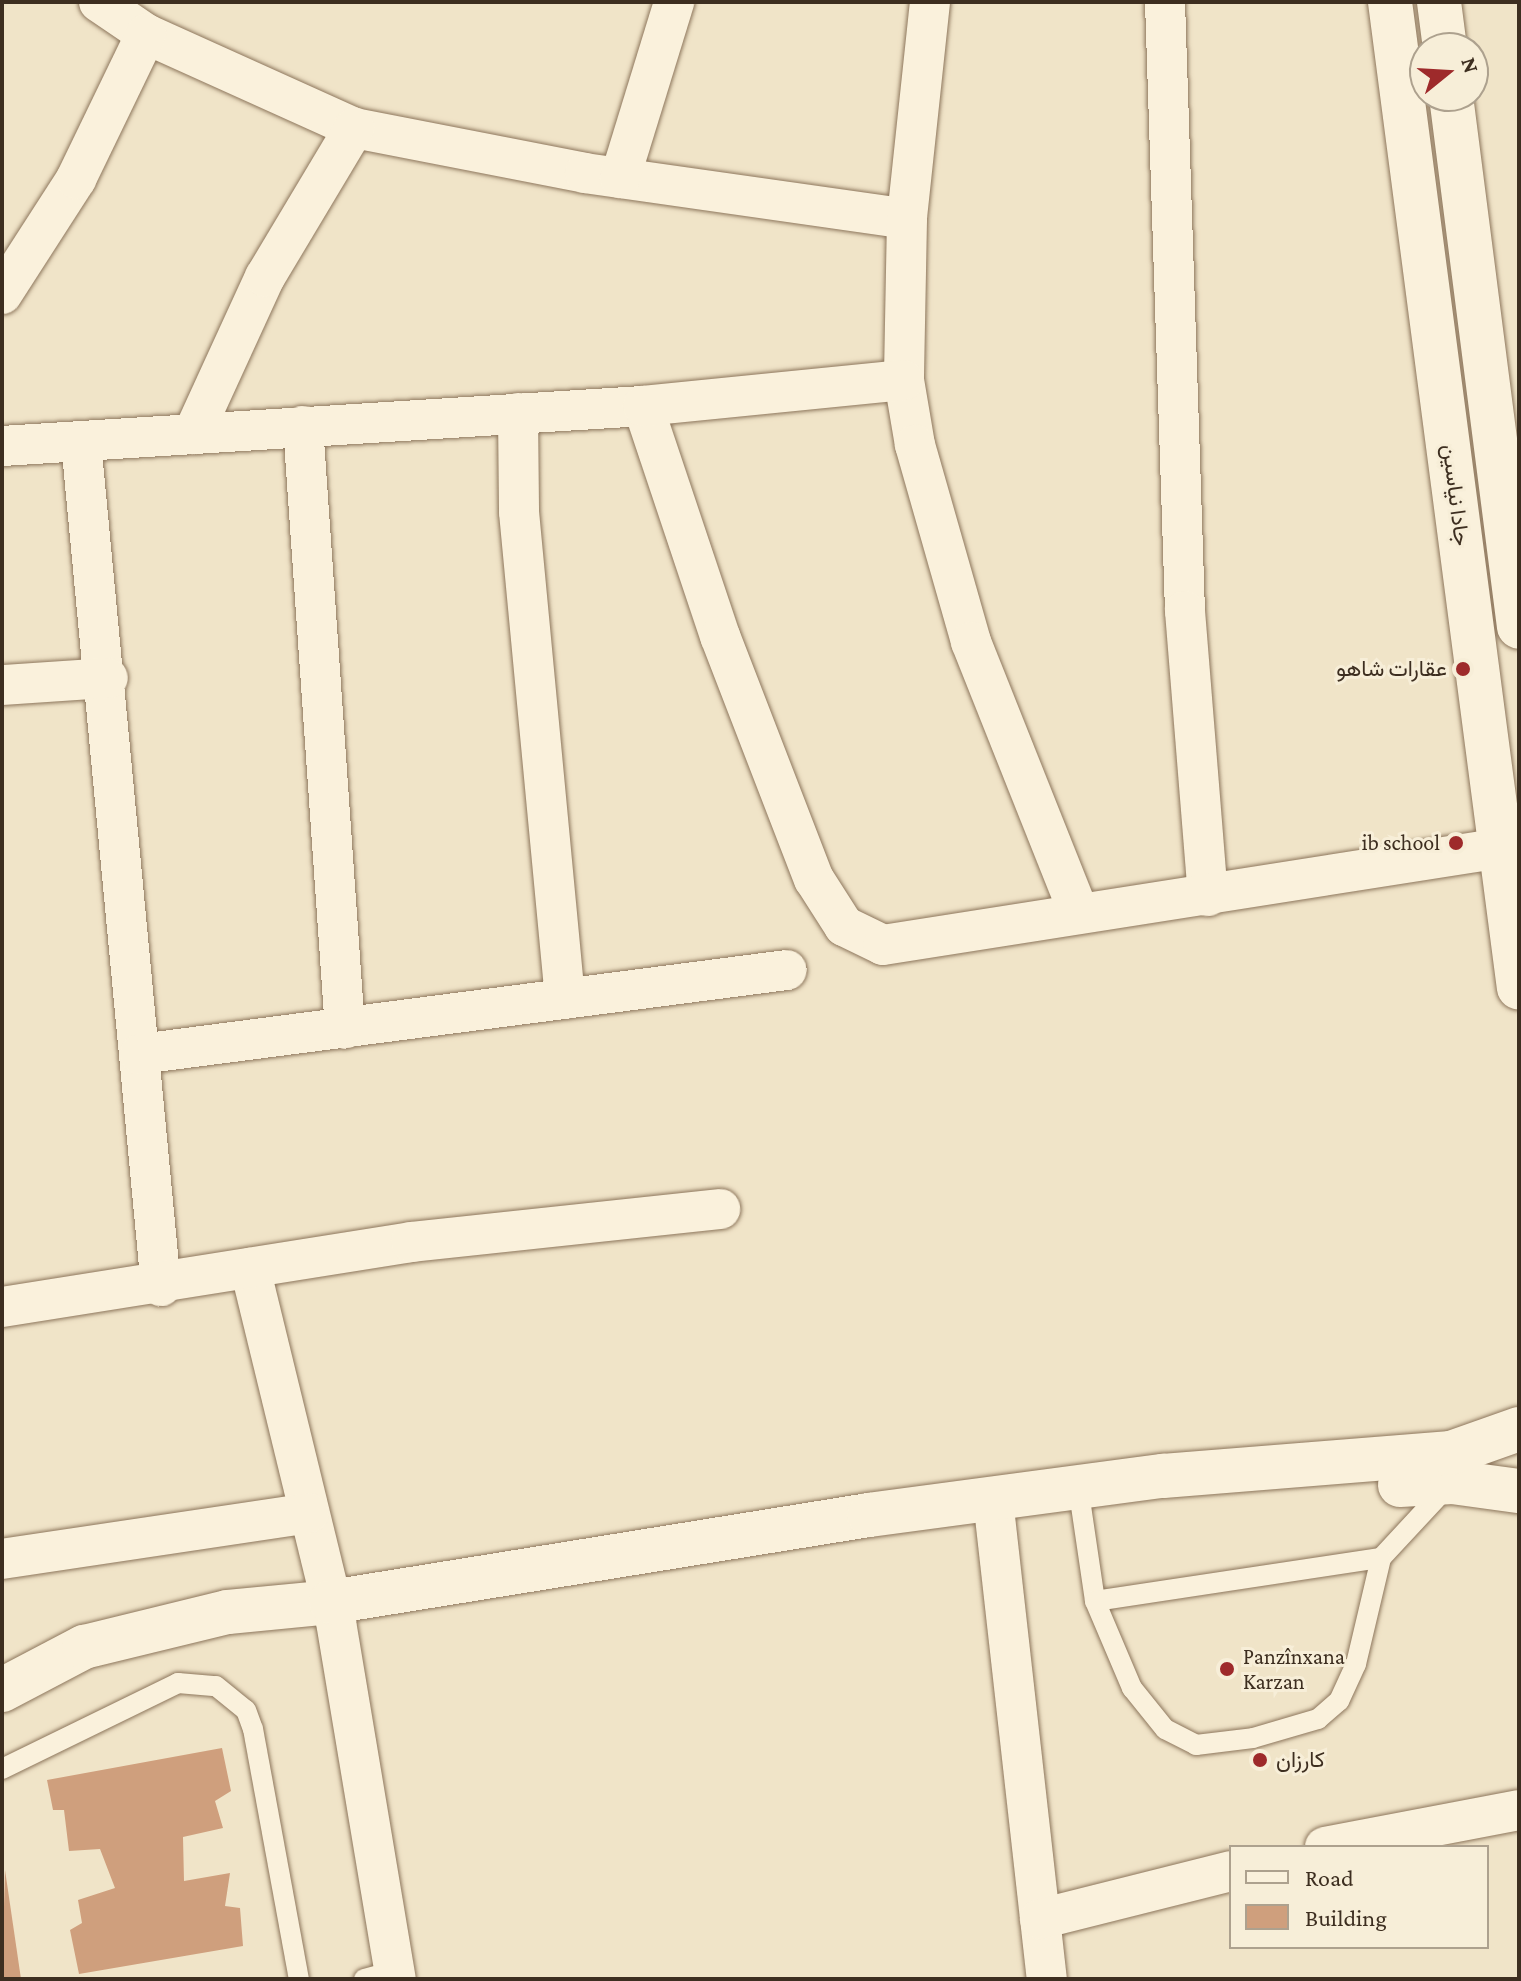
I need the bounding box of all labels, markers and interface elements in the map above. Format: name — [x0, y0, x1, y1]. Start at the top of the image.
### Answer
north arrow — [1409, 32, 1489, 112]
text: N — [1456, 54, 1485, 76]
street label: جادا نیاسین — [1437, 443, 1475, 547]
place label: عقارات شاهو — [1336, 656, 1447, 682]
marker: عقارات شاهو — [1454, 660, 1472, 678]
place label: ib school — [1362, 830, 1440, 856]
marker: ib school — [1447, 834, 1465, 852]
place label: Panzînxana Karzan — [1243, 1643, 1345, 1694]
marker: Panzînxana Karzan — [1218, 1660, 1236, 1678]
place label: كارزان — [1276, 1747, 1325, 1773]
marker: كارزان — [1251, 1751, 1269, 1769]
legend — [1229, 1845, 1489, 1949]
text: Road — [1305, 1864, 1354, 1891]
text: Building — [1305, 1904, 1387, 1931]

